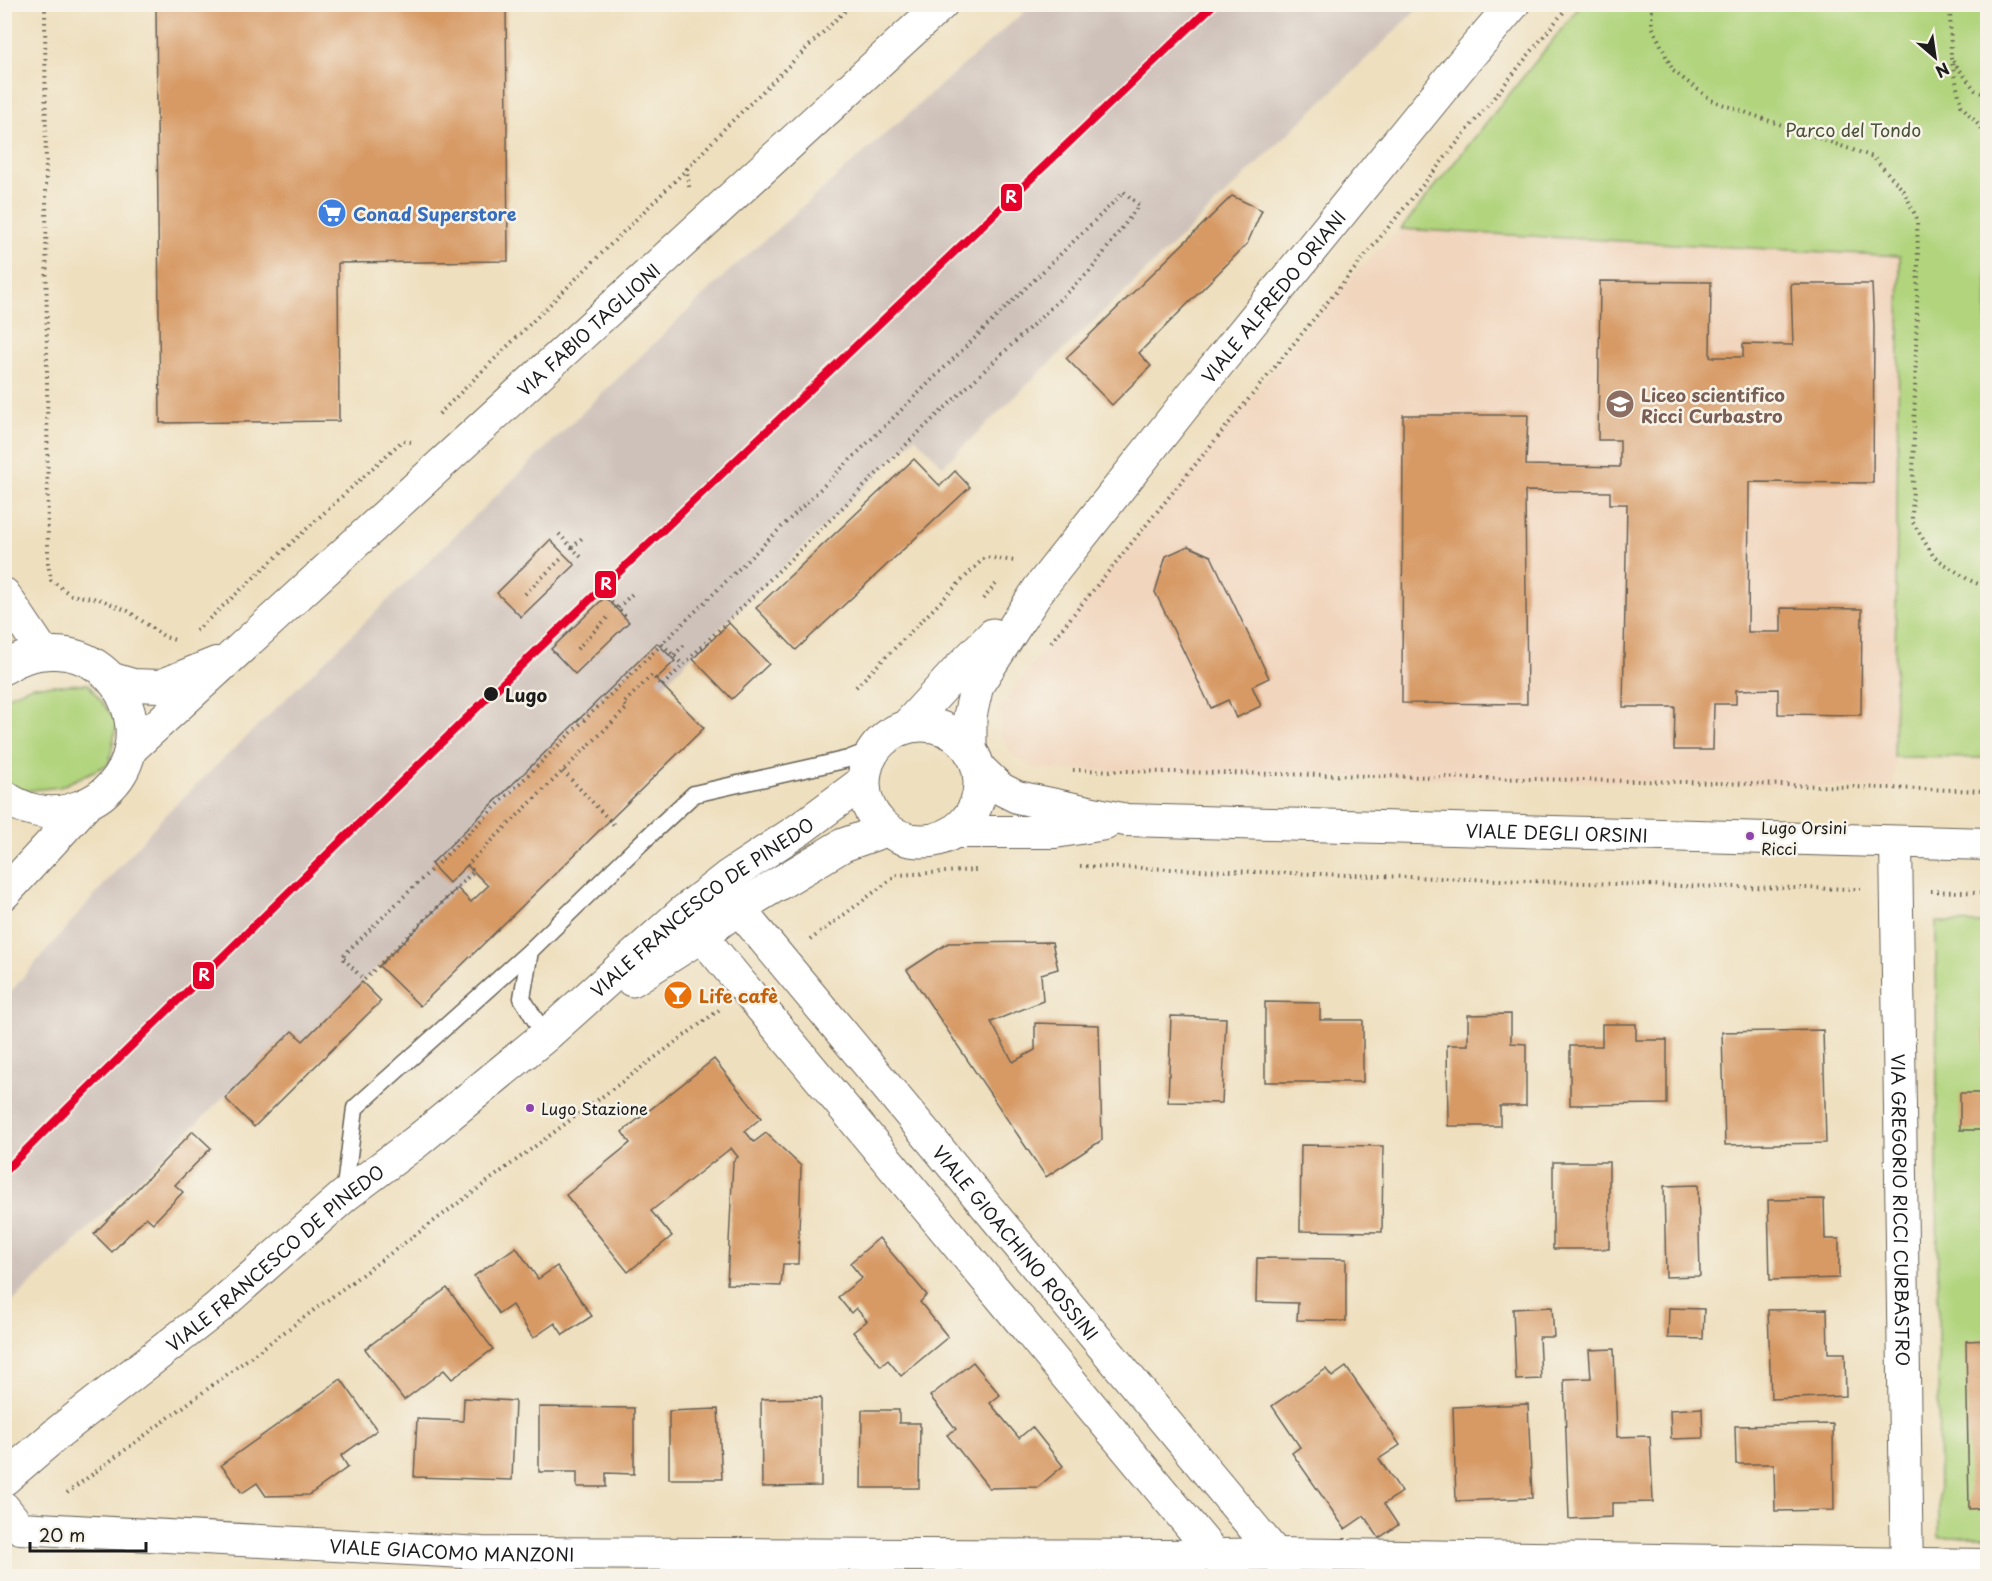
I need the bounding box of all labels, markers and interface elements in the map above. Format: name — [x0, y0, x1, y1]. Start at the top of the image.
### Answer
north arrow — [1905, 27, 1965, 87]
text: N — [1931, 57, 1954, 85]
park label: Parco del Tondo — [1785, 116, 1921, 143]
line badge: R — [1000, 183, 1023, 212]
text: R — [1005, 184, 1017, 208]
supermarket icon: Conad Superstore — [316, 197, 348, 229]
place label: Conad Superstore — [353, 200, 517, 227]
street label: VIALE ALFREDO ORIANI — [1194, 204, 1351, 388]
street label: VIA FABIO TAGLIONI — [511, 256, 666, 402]
place label: Liceo scientifico Ricci Curbastro — [1641, 381, 1785, 429]
school or university icon: Liceo scientifico Ricci Curbastro — [1604, 388, 1636, 420]
line badge: R — [594, 570, 617, 599]
text: R — [600, 571, 612, 595]
place label: Lugo — [505, 681, 548, 708]
marker: Lugo — [482, 685, 500, 703]
street label: VIALE FRANCESCO DE PINEDO — [584, 810, 819, 1003]
place label: Lugo Orsini Ricci — [1761, 815, 1847, 860]
street label: VIALE DEGLI ORSINI — [1465, 816, 1648, 848]
marker: Lugo Orsini Ricci — [1744, 830, 1756, 842]
line badge: R — [192, 961, 215, 990]
text: R — [198, 962, 210, 986]
bar icon: Life cafè — [662, 979, 694, 1011]
place label: Life cafè — [699, 982, 778, 1009]
street label: VIA GREGORIO RICCI CURBASTRO — [1886, 1053, 1917, 1366]
place label: Lugo Stazione — [541, 1096, 648, 1120]
marker: Lugo Stazione — [524, 1102, 536, 1114]
street label: VIALE GIOACHINO ROSSINI — [927, 1139, 1105, 1346]
street label: VIALE FRANCESCO DE PINEDO — [160, 1157, 389, 1357]
scale bar — [30, 1515, 146, 1553]
text: 20 m — [39, 1521, 85, 1548]
street label: VIALE GIACOMO MANZONI — [329, 1531, 574, 1567]

